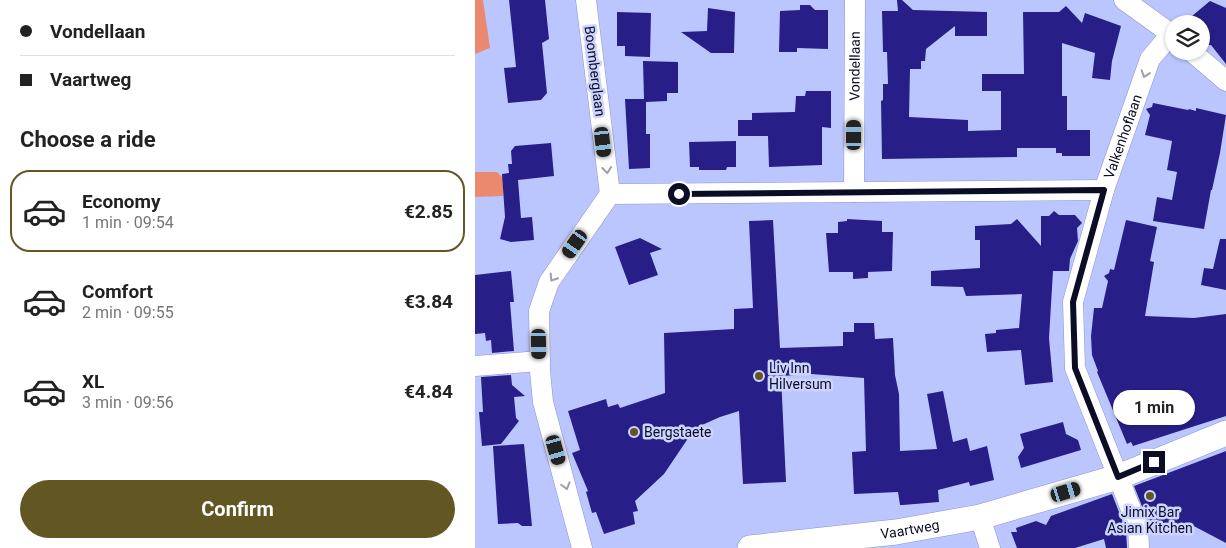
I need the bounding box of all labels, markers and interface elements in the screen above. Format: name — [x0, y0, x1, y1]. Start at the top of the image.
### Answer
map controls — [1165, 15, 1210, 60]
button: layers — [1165, 15, 1210, 60]
text: Vondellaan — [50, 20, 145, 43]
street label: Boomberglaan — [582, 25, 608, 117]
street label: Vondellaan — [846, 31, 863, 101]
text: Vaartweg — [50, 68, 131, 91]
one-way arrow — [1141, 69, 1151, 78]
street label: Valkenhoflaan — [1101, 92, 1145, 181]
car — [846, 120, 861, 150]
car — [593, 126, 612, 158]
text: Choose a ride — [20, 127, 156, 152]
one-way arrow — [601, 166, 612, 174]
route start — [668, 183, 690, 205]
icon: car — [22, 189, 67, 234]
text: Economy — [82, 190, 161, 213]
text: €2.85 — [404, 200, 453, 223]
text: 1 min · 09:54 — [82, 213, 174, 232]
car — [560, 227, 589, 261]
one-way arrow — [549, 272, 559, 281]
icon: car — [22, 279, 67, 324]
text: Comfort — [82, 280, 153, 303]
text: €3.84 — [404, 290, 453, 313]
text: 2 min · 09:55 — [82, 303, 174, 322]
car — [531, 329, 546, 359]
place label: Liv Inn Hilversum — [769, 360, 832, 392]
icon: car — [22, 369, 67, 414]
text: XL — [82, 370, 104, 393]
marker: Liv Inn Hilversum — [753, 370, 765, 382]
text: €4.84 — [404, 380, 453, 403]
callout: 1 min — [1113, 390, 1195, 424]
text: 3 min · 09:56 — [82, 393, 174, 412]
text: 1 min — [1134, 398, 1174, 417]
place label: Bergstaete — [644, 424, 711, 440]
marker: Bergstaete — [628, 426, 640, 438]
car — [544, 434, 567, 466]
route end — [1143, 451, 1165, 473]
button: Confirm — [20, 480, 455, 538]
car — [1049, 480, 1082, 504]
one-way arrow — [561, 482, 571, 490]
marker: Jimix Bar Asian Kitchen — [1144, 490, 1156, 502]
place label: Jimix Bar Asian Kitchen — [1107, 504, 1193, 536]
street label: Vaartweg — [880, 516, 941, 542]

